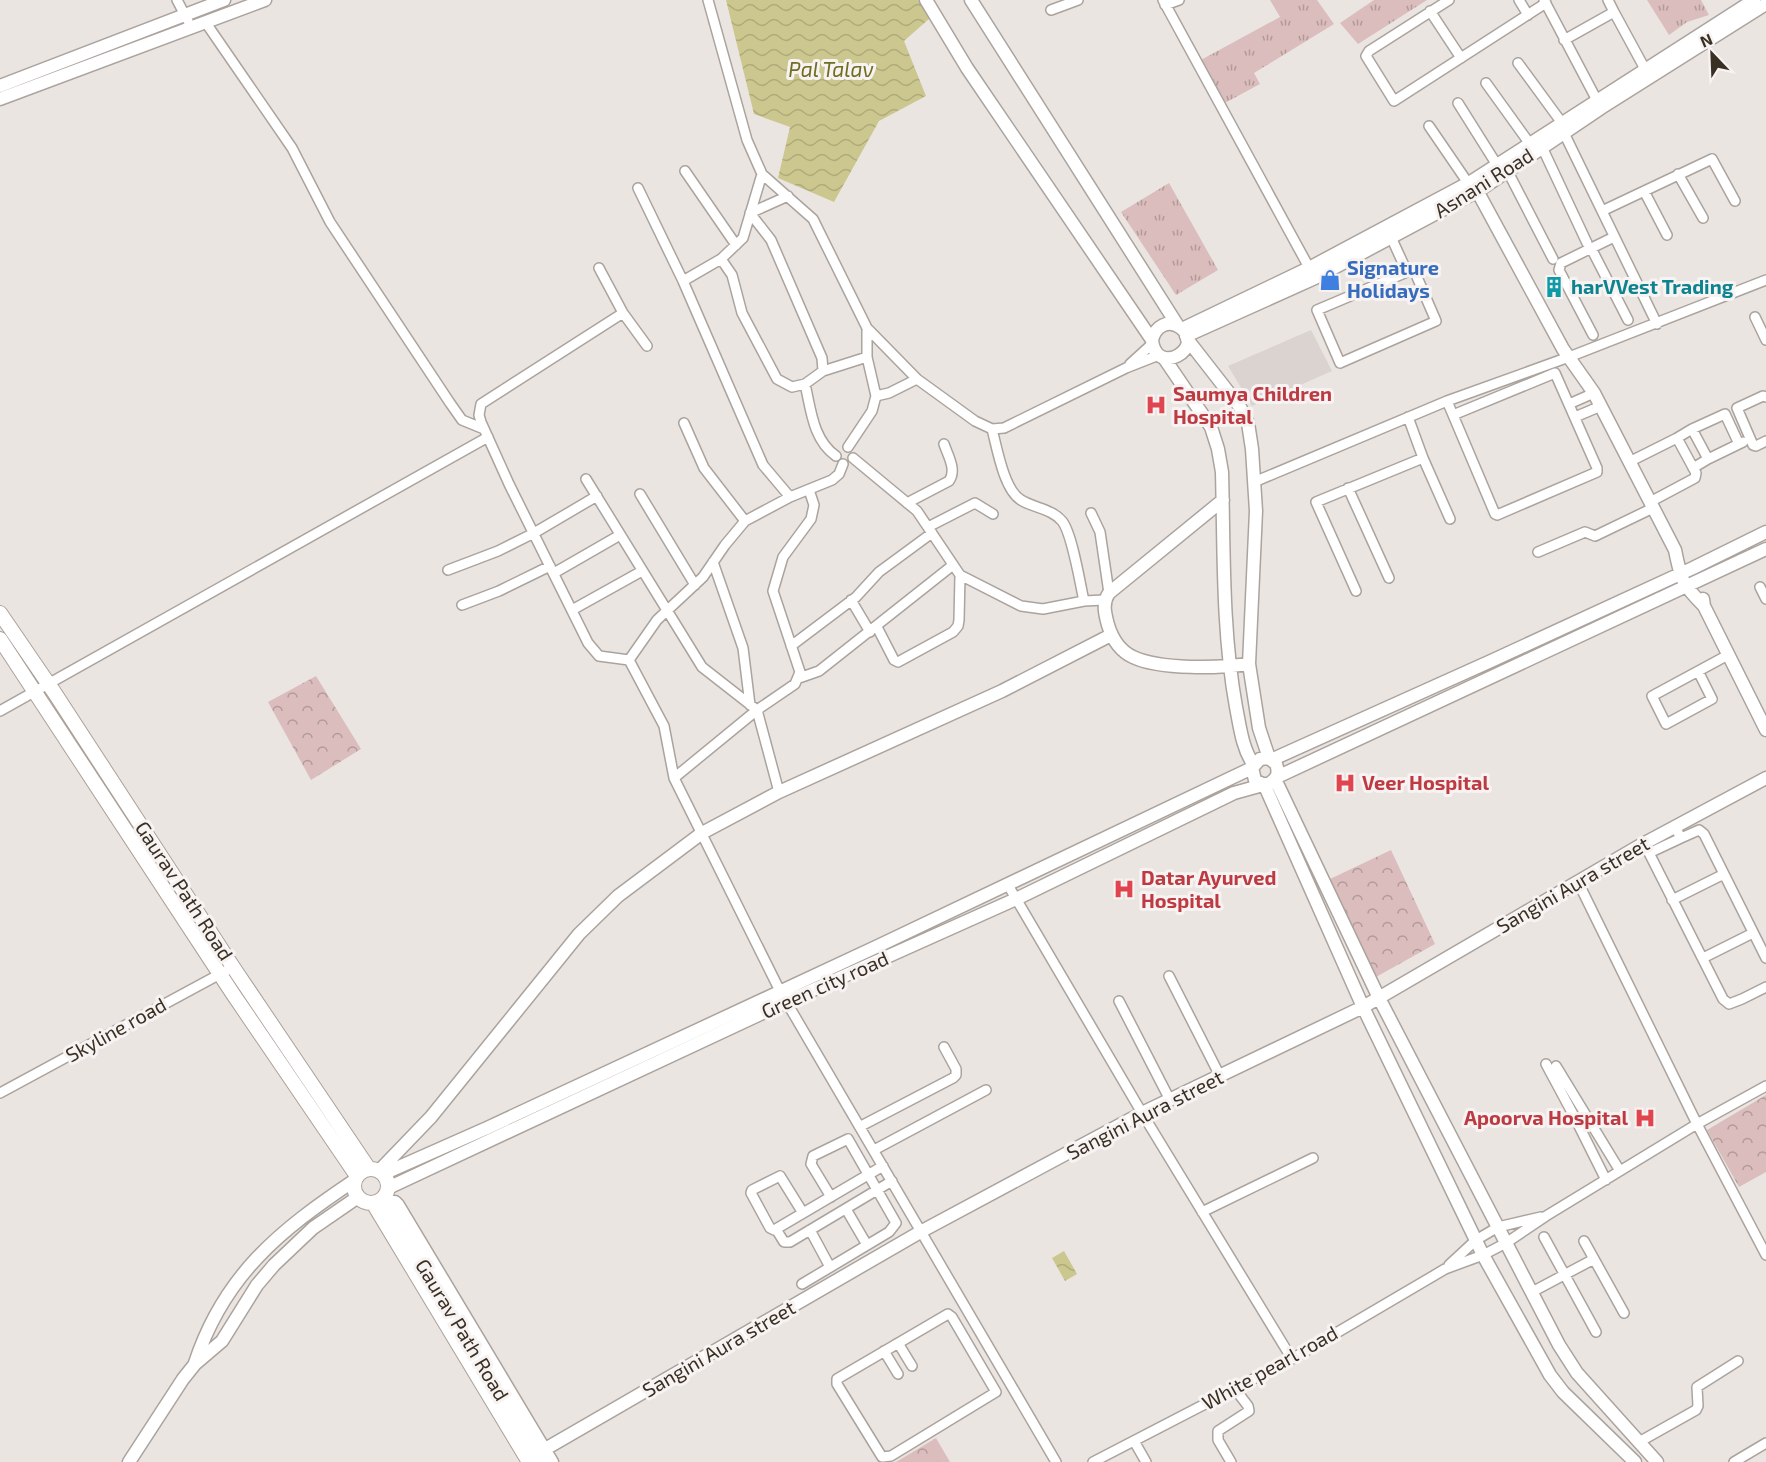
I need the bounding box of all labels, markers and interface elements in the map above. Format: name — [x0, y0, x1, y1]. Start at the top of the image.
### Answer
north arrow — [1682, 24, 1742, 84]
text: N — [1697, 29, 1715, 51]
water label: Pal Talav — [788, 56, 874, 81]
street label: Asnani Road — [1429, 142, 1537, 222]
place label: Signature Holidays — [1347, 255, 1439, 303]
shop icon: Signature Holidays — [1318, 268, 1342, 292]
place label: harVVest Trading — [1571, 274, 1734, 298]
building icon: harVVest Trading — [1542, 275, 1566, 299]
place label: Saumya Children Hospital — [1173, 381, 1332, 428]
hospital icon: Saumya Children Hospital — [1144, 393, 1168, 417]
place label: Veer Hospital — [1362, 770, 1489, 794]
hospital icon: Veer Hospital — [1333, 771, 1357, 795]
street label: Gaurav Path Road — [131, 816, 239, 965]
street label: Sangini Aura street — [1492, 830, 1653, 938]
place label: Datar Ayurved Hospital — [1141, 865, 1276, 912]
hospital icon: Datar Ayurved Hospital — [1112, 877, 1136, 901]
street label: Green city road — [757, 945, 892, 1023]
street label: Skyline road — [61, 992, 170, 1067]
street label: Sangini Aura street — [1062, 1064, 1227, 1164]
place label: Apoorva Hospital — [1464, 1105, 1628, 1129]
hospital icon: Apoorva Hospital — [1633, 1106, 1657, 1130]
street label: Gaurav Path Road — [411, 1254, 515, 1405]
street label: Sangini Aura street — [638, 1294, 799, 1402]
street label: White pearl road — [1198, 1320, 1341, 1414]

